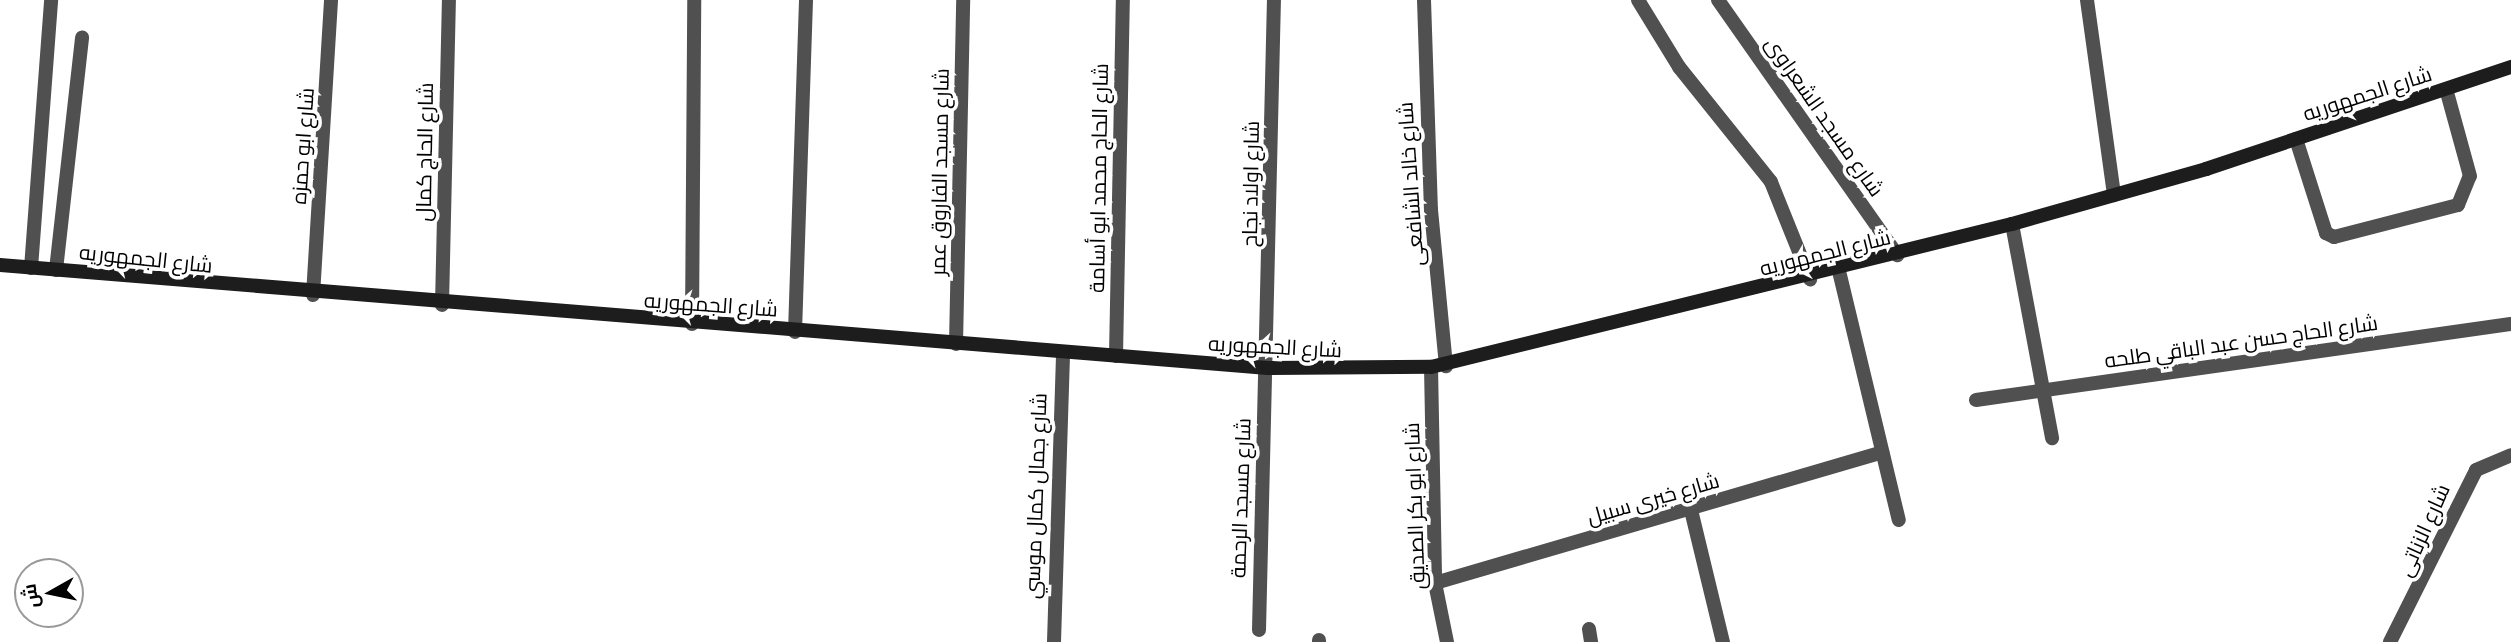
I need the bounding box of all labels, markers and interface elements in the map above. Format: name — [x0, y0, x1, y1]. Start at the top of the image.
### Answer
street label: شارع مسجد الشعراوى — [1760, 31, 1890, 201]
street label: شارع الجمهوريه — [2299, 60, 2435, 126]
street label: شارع الحاج محمد ابو أسامة — [1083, 63, 1113, 293]
street label: شارع مسجد الفاروق عمر — [925, 68, 953, 276]
street label: شارع الحاج كمال — [410, 82, 438, 222]
street label: شارع ابو حمزه — [285, 87, 319, 205]
street label: شارع خالد الشافعى — [1392, 101, 1428, 267]
street label: شارع اولاد نجاح — [1236, 121, 1264, 247]
street label: شارع الجمهوريه — [1757, 224, 1893, 280]
street label: شارع الجمهوريه — [78, 238, 214, 278]
street label: شارع الجمهوريه — [643, 287, 779, 321]
street label: شارع الحاج حسن عبد الباقي طلحه — [2103, 309, 2379, 373]
street label: شارع الجمهوريه — [1207, 330, 1343, 362]
street label: شارع جمال كمال موسي — [1019, 392, 1051, 600]
street label: شارع مسجد الرحمة — [1225, 418, 1255, 578]
street label: شارع ابو بكر الصديق — [1398, 422, 1430, 590]
street label: شارع خيرى سبيل — [1584, 467, 1722, 529]
street label: شارع الزناتى — [2391, 480, 2455, 580]
north arrow — [14, 558, 84, 628]
text: ش — [15, 582, 45, 610]

